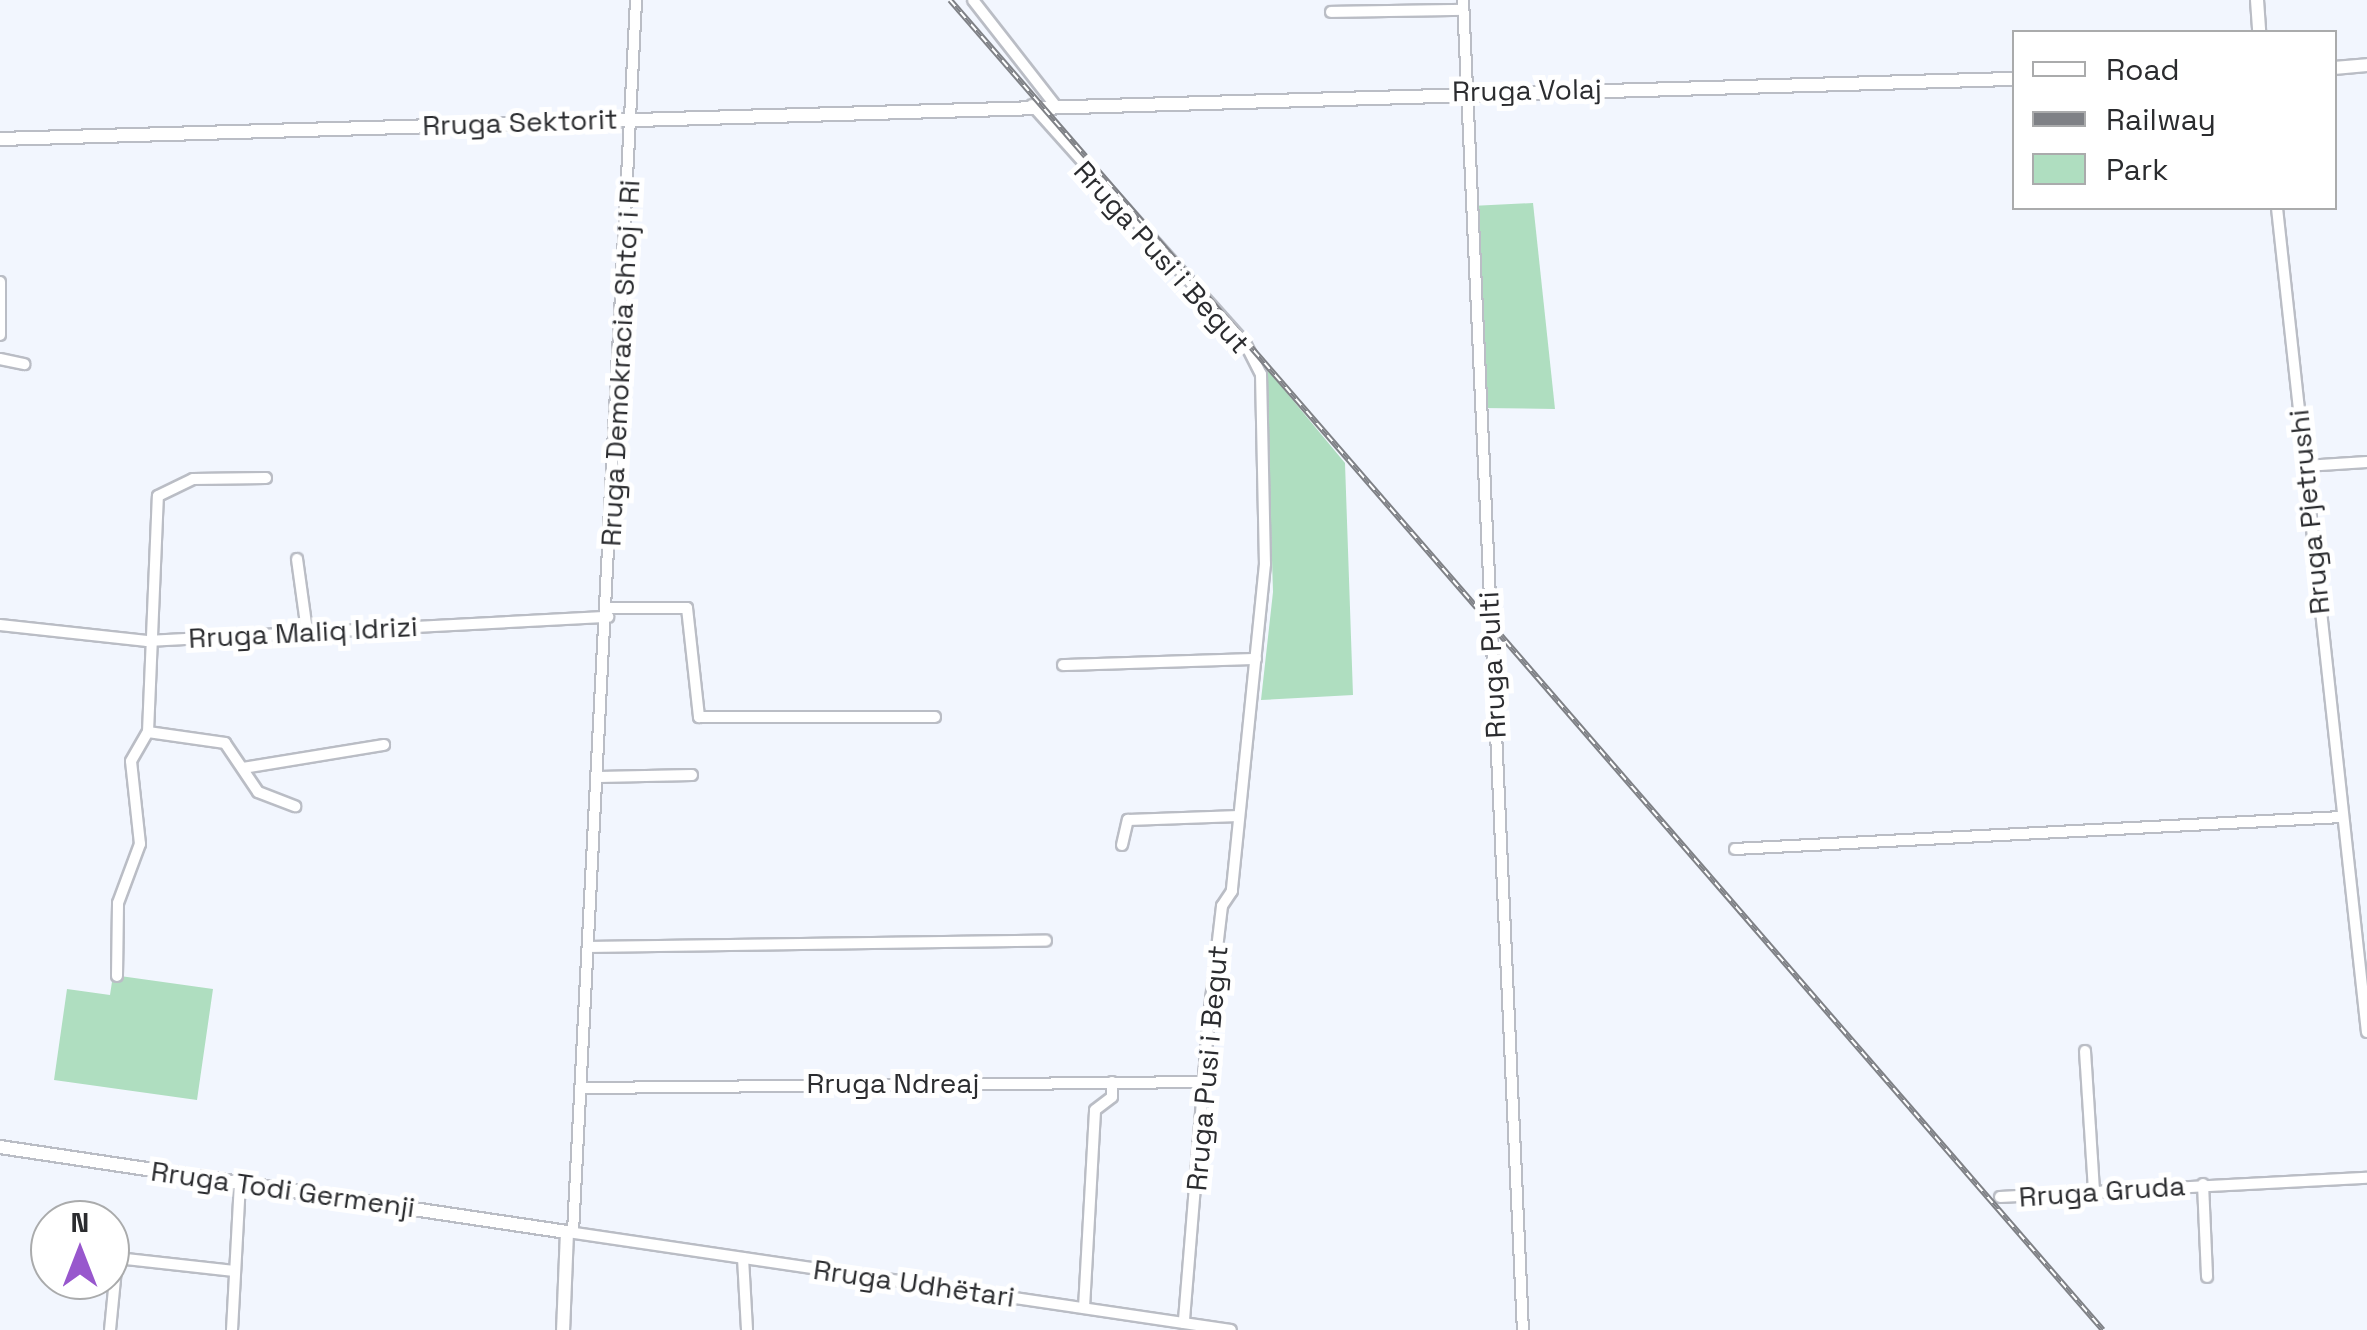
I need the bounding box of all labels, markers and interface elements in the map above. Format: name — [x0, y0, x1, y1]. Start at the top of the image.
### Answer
legend — [2012, 30, 2337, 210]
text: Road — [2106, 50, 2180, 89]
street label: Rruga Volaj — [1452, 72, 1602, 108]
text: Railway — [2106, 100, 2216, 139]
street label: Rruga Sektorit — [422, 102, 618, 142]
text: Park — [2106, 150, 2168, 189]
street label: Rruga Pusi i Begut — [1067, 154, 1257, 360]
street label: Rruga Demokracia Shtoj i Ri — [594, 179, 646, 547]
street label: Rruga Pjetrushi — [2282, 408, 2336, 616]
street label: Rruga Pulti — [1471, 591, 1513, 739]
street label: Rruga Maliq Idrizi — [187, 609, 419, 655]
street label: Rruga Pusi i Begut — [1180, 944, 1234, 1192]
street label: Rruga Ndreaj — [807, 1066, 979, 1100]
street label: Rruga Todi Germenji — [149, 1154, 417, 1224]
street label: Rruga Gruda — [2018, 1168, 2186, 1214]
north arrow — [30, 1200, 130, 1300]
text: N — [71, 1204, 89, 1240]
street label: Rruga Udhëtari — [811, 1252, 1017, 1314]

